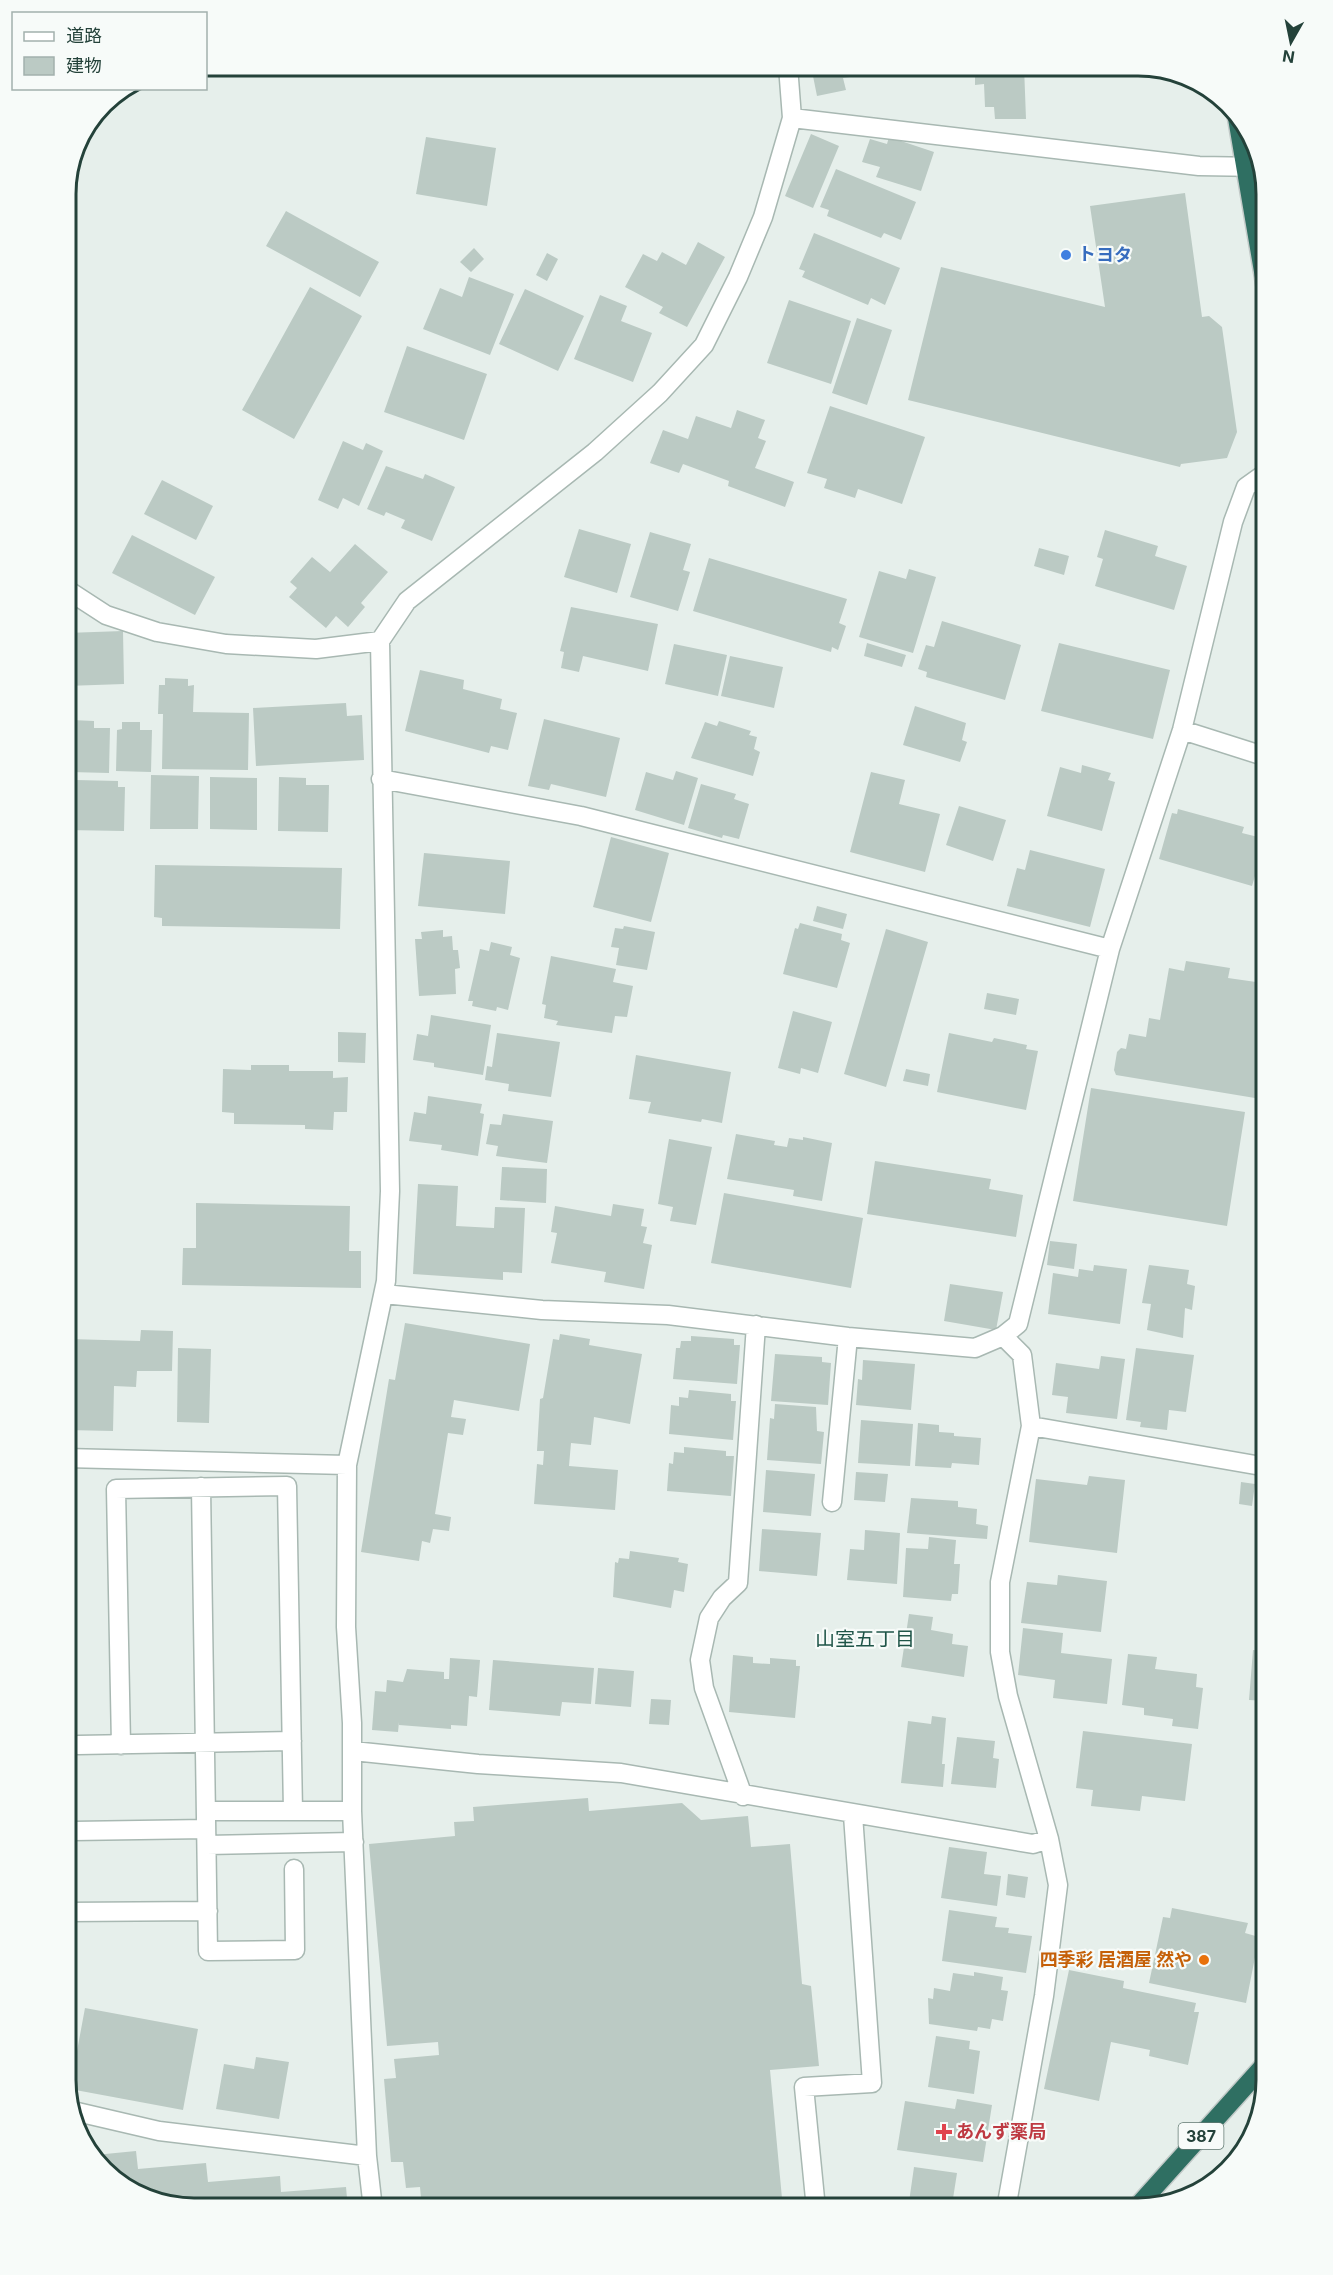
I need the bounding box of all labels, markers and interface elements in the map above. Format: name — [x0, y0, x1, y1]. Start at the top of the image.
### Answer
legend — [12, 12, 207, 90]
north arrow — [1261, 12, 1321, 72]
text: 道路 — [66, 25, 102, 46]
text: N — [1281, 46, 1296, 68]
text: 建物 — [66, 55, 102, 76]
place label: トヨタ — [1078, 244, 1132, 265]
marker: トヨタ — [1059, 248, 1073, 262]
district label: 山室五丁目 — [815, 1627, 915, 1651]
place label: 四季彩 居酒屋 然や — [1039, 1949, 1192, 1970]
marker: 四季彩 居酒屋 然や — [1197, 1953, 1211, 1967]
place label: あんず薬局 — [956, 2121, 1046, 2142]
road number: 387 — [1178, 2123, 1224, 2149]
marker: あんず薬局 — [937, 2125, 951, 2139]

